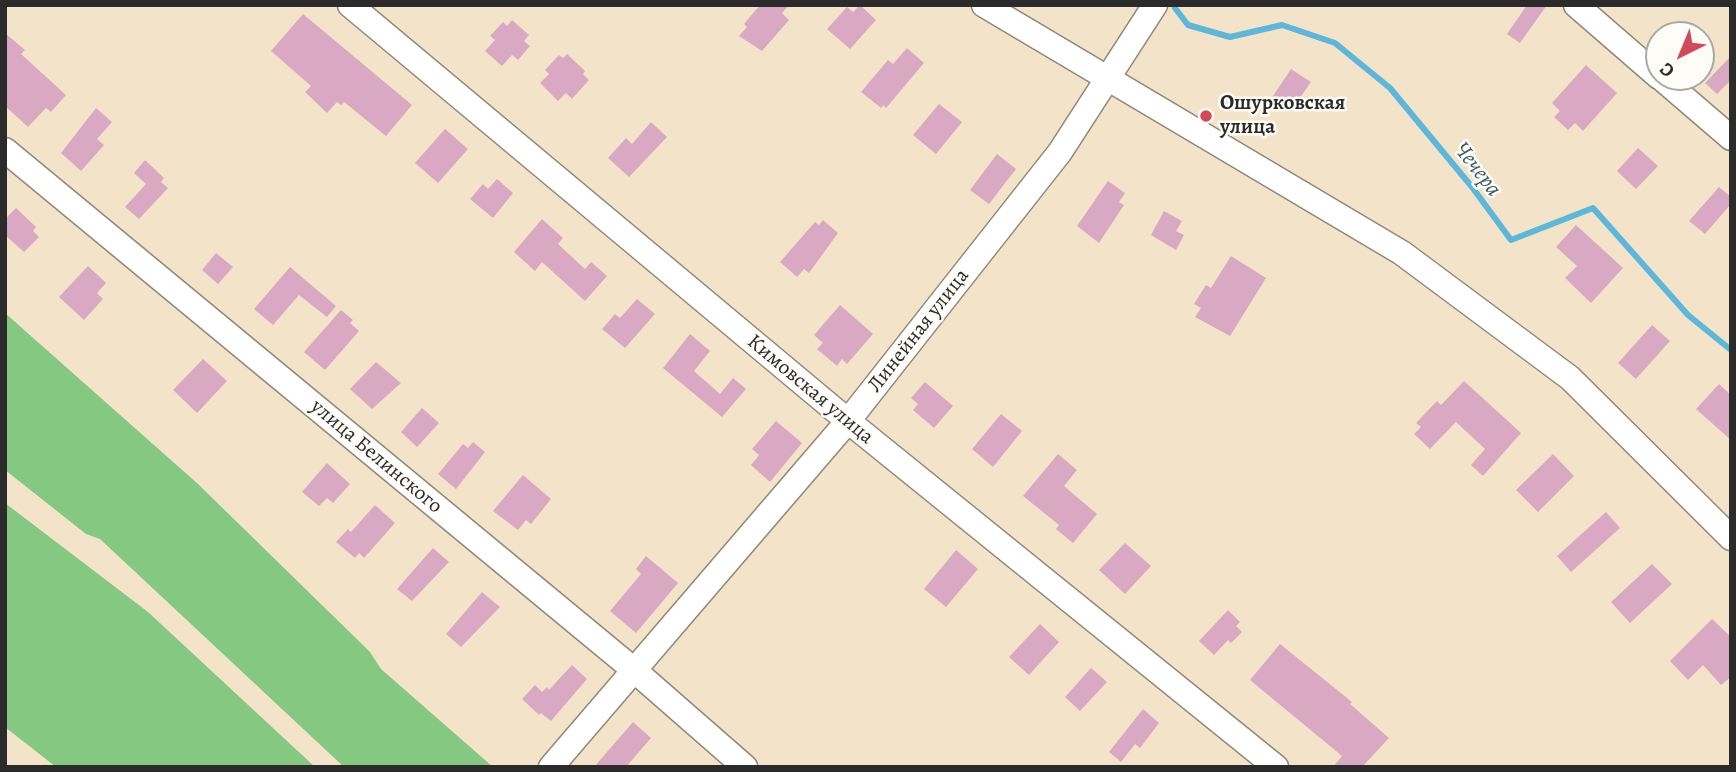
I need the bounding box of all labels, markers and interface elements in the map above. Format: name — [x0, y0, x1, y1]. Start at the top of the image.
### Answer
north arrow — [1645, 21, 1715, 91]
text: С — [1654, 56, 1680, 83]
place label: Ошурковская улица — [1220, 91, 1345, 141]
marker: Ошурковская улица — [1198, 108, 1214, 124]
water label: Чечера — [1447, 137, 1507, 203]
street label: Линейная улица — [863, 264, 975, 398]
street label: Кимовская улица — [742, 330, 878, 450]
street label: улица Белинского — [305, 395, 447, 519]

